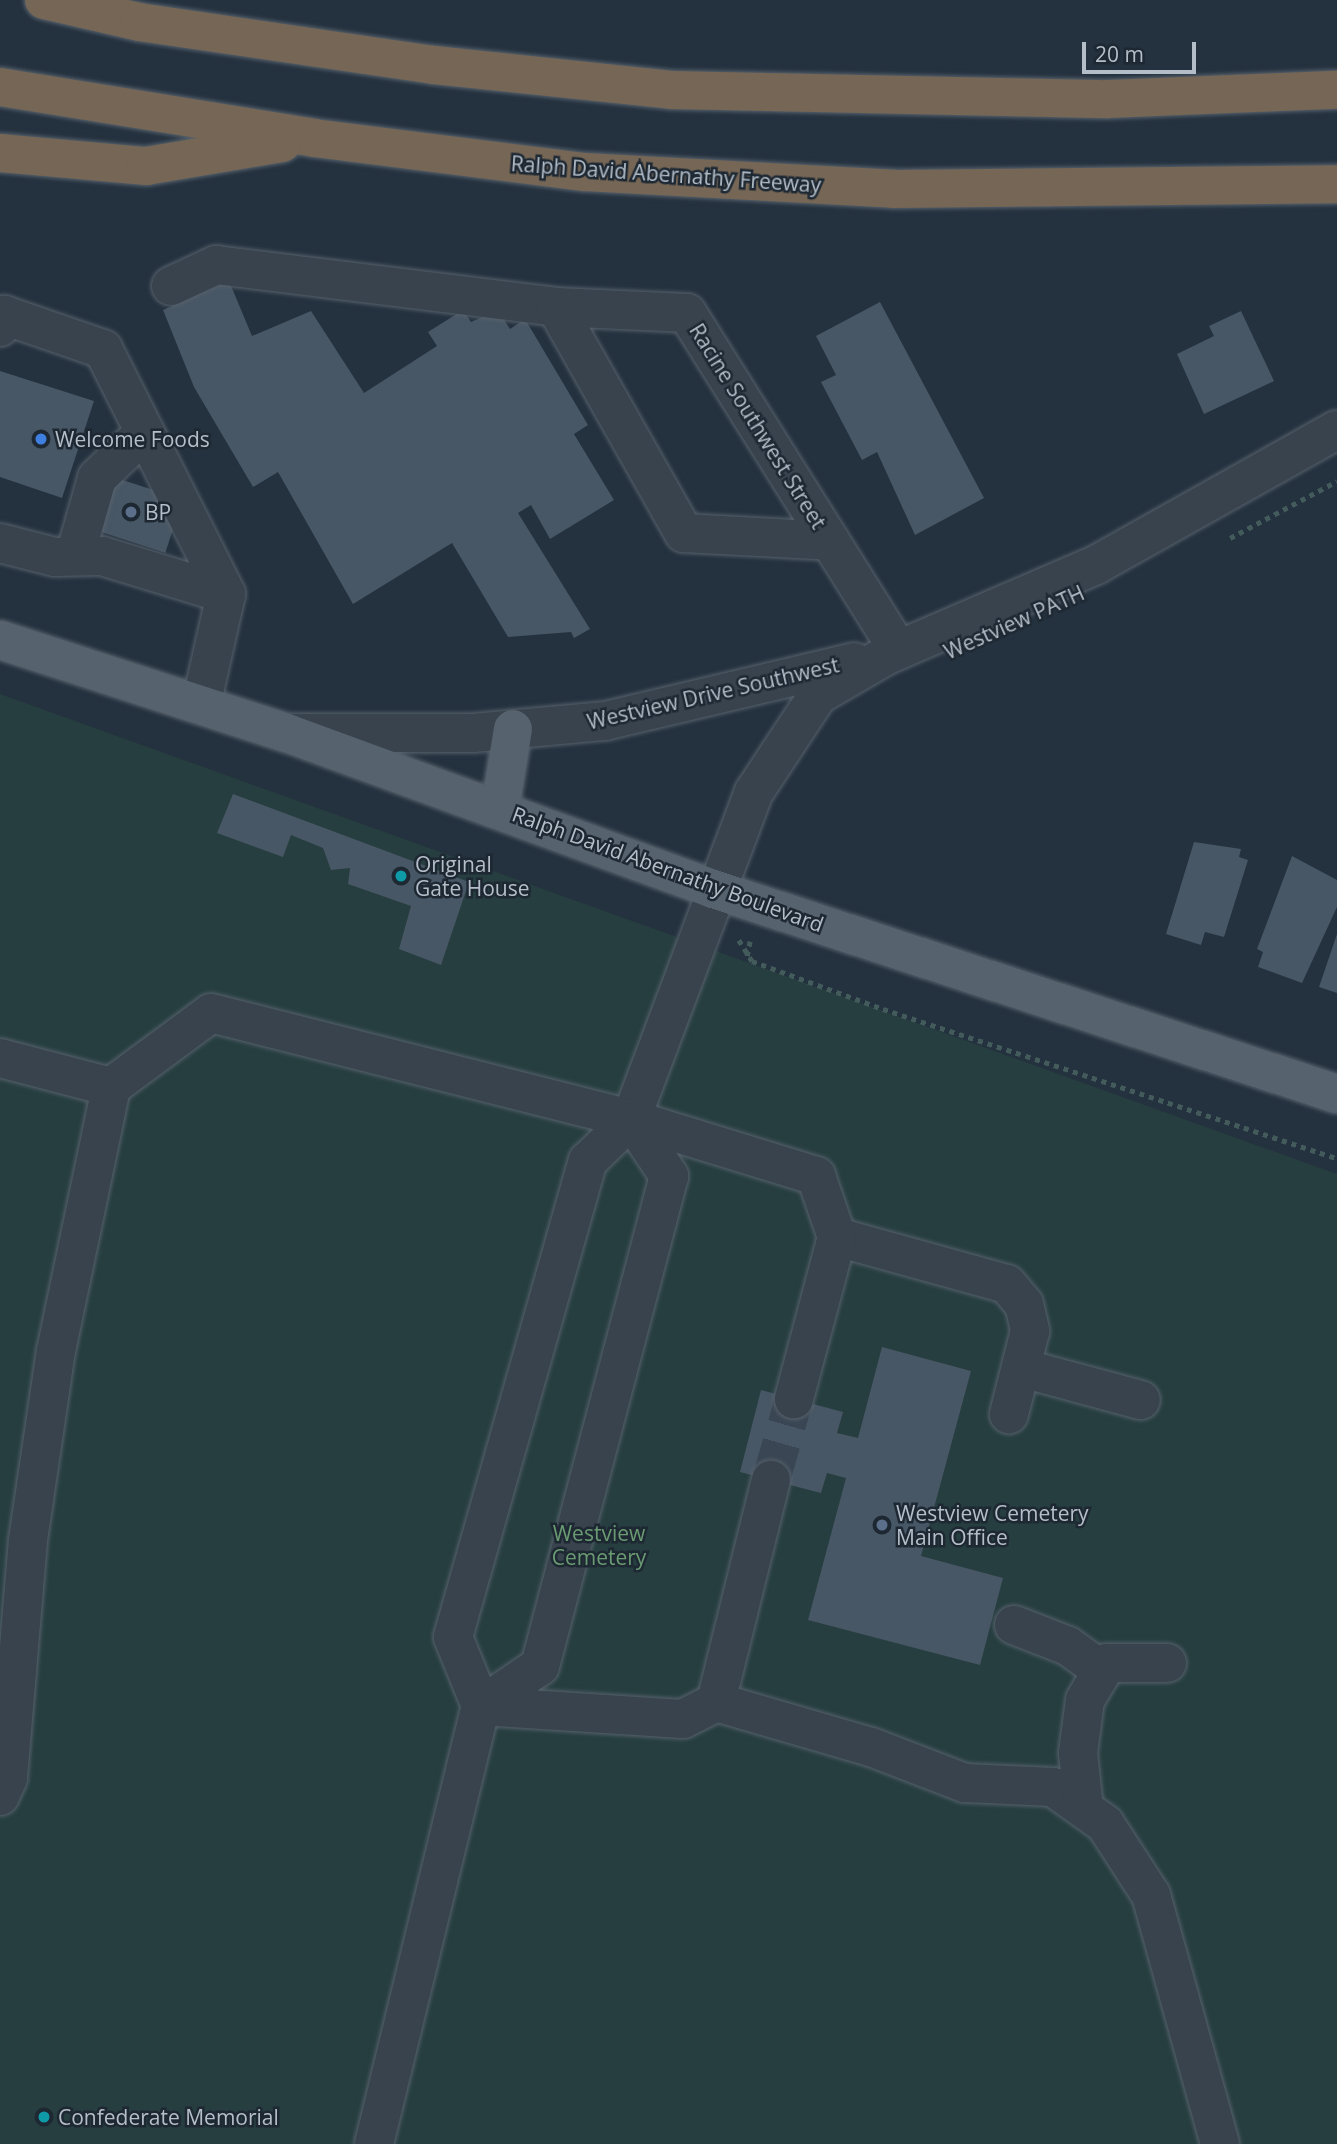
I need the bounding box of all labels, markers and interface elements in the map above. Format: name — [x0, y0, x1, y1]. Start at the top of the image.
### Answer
scale bar — [1085, 28, 1199, 72]
text: 20 m — [1095, 40, 1144, 68]
street label: Ralph David Abernathy Freeway — [510, 151, 822, 197]
street label: Racine Southwest Street — [684, 319, 832, 533]
place label: Welcome Foods — [55, 426, 210, 452]
marker: Welcome Foods — [33, 431, 49, 447]
place label: BP — [145, 499, 171, 525]
marker: BP — [123, 504, 139, 520]
street label: Westview PATH — [940, 580, 1088, 664]
street label: Westview Drive Southwest — [585, 652, 841, 734]
street label: Ralph David Abernathy Boulevard — [509, 801, 827, 937]
place label: Original Gate House — [415, 851, 529, 901]
marker: Original Gate House — [393, 868, 409, 884]
place label: Westview Cemetery Main Office — [896, 1500, 1089, 1550]
marker: Westview Cemetery Main Office — [874, 1517, 890, 1533]
park label: Westview Cemetery — [552, 1520, 646, 1570]
place label: Confederate Memorial — [58, 2104, 279, 2130]
marker: Confederate Memorial — [36, 2109, 52, 2125]

